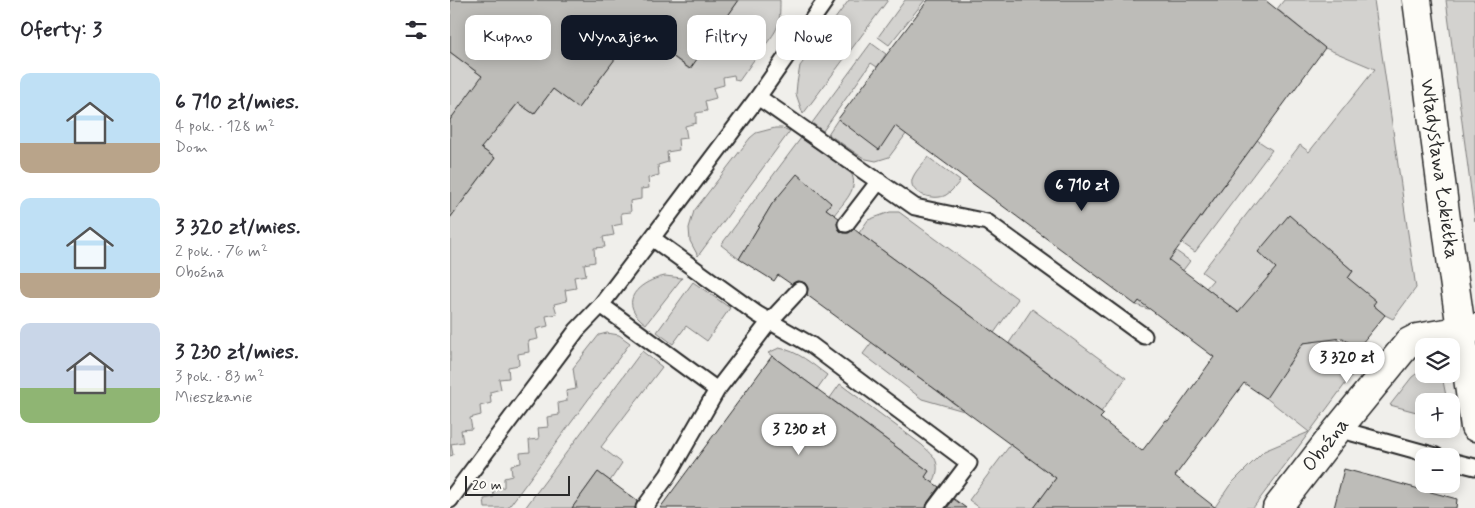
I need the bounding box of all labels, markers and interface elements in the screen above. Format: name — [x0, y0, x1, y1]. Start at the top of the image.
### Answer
chip: Kupno — [465, 15, 551, 60]
chip: Wynajem — [561, 15, 677, 60]
chip: Filtry — [687, 15, 766, 60]
chip: Nowe — [776, 15, 851, 60]
text: Oferty: 3 — [20, 16, 102, 44]
icon: filters — [402, 16, 430, 44]
street label: Władysława Łokietka — [1413, 77, 1465, 261]
text: 6 710 zł/mies. — [175, 88, 299, 116]
icon: home — [60, 93, 120, 153]
text: 4 pok. · 128 m² — [175, 116, 275, 137]
text: Dom — [175, 137, 208, 158]
pin: 6 710 zł — [1030, 170, 1134, 212]
text: 6 710 zł — [1055, 175, 1109, 196]
text: 3 320 zł/mies. — [175, 213, 300, 241]
icon: home — [60, 218, 120, 278]
text: 2 pok. · 76 m² — [175, 241, 268, 262]
text: Oboźna — [175, 262, 224, 283]
text: 3 230 zł/mies. — [175, 338, 299, 366]
map controls — [1415, 338, 1460, 493]
button: layers — [1415, 338, 1460, 383]
pin: 3 320 zł — [1295, 342, 1399, 384]
icon: home — [60, 343, 120, 403]
text: 3 320 zł — [1320, 347, 1374, 368]
text: 3 pok. · 83 m² — [175, 366, 264, 387]
text: Mieszkanie — [175, 387, 253, 408]
button: + — [1415, 393, 1460, 438]
street label: Oboźna — [1296, 412, 1356, 478]
pin: 3 230 zł — [747, 414, 851, 456]
text: 3 230 zł — [772, 419, 826, 440]
button: − — [1415, 448, 1460, 493]
scale bar — [465, 473, 570, 496]
text: 20 m — [472, 476, 502, 494]

